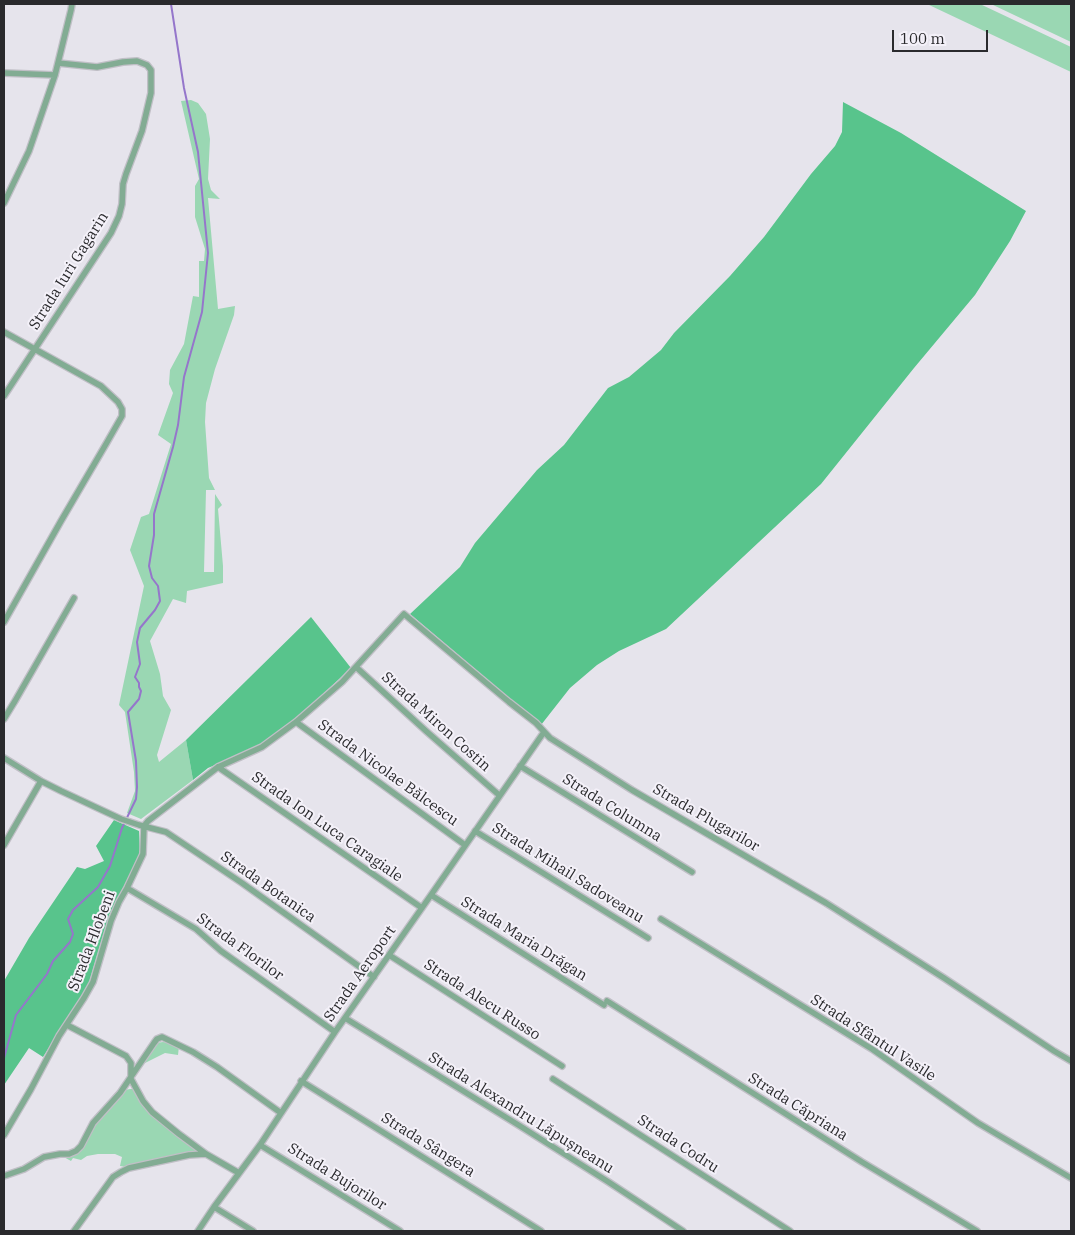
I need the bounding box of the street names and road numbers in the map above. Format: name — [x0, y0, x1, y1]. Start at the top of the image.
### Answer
street label: Strada Iuri Gagarin — [25, 209, 113, 333]
street label: Strada Miron Costin — [378, 668, 494, 776]
street label: Strada Nicolae Bălcescu — [314, 716, 462, 830]
street label: Strada Ion Luca Caragiale — [248, 768, 406, 886]
street label: Strada Columna — [559, 770, 665, 846]
street label: Strada Plugarilor — [649, 780, 763, 856]
street label: Strada Mihail Sadoveanu — [489, 819, 647, 927]
street label: Strada Botanica — [217, 848, 319, 926]
street label: Strada Hlobeni — [65, 888, 119, 994]
street label: Strada Maria Drăgan — [458, 893, 590, 985]
street label: Strada Florilor — [193, 909, 287, 985]
street label: Strada Aeroport — [320, 923, 400, 1025]
street label: Strada Alecu Russo — [420, 956, 544, 1044]
street label: Strada Sfântul Vasile — [807, 991, 939, 1085]
street label: Strada Alexandru Lăpușneanu — [425, 1048, 617, 1178]
street label: Strada Căpriana — [745, 1069, 851, 1145]
street label: Strada Sângera — [378, 1109, 478, 1181]
street label: Strada Codru — [634, 1111, 722, 1177]
street label: Strada Bujorilor — [284, 1139, 390, 1215]

